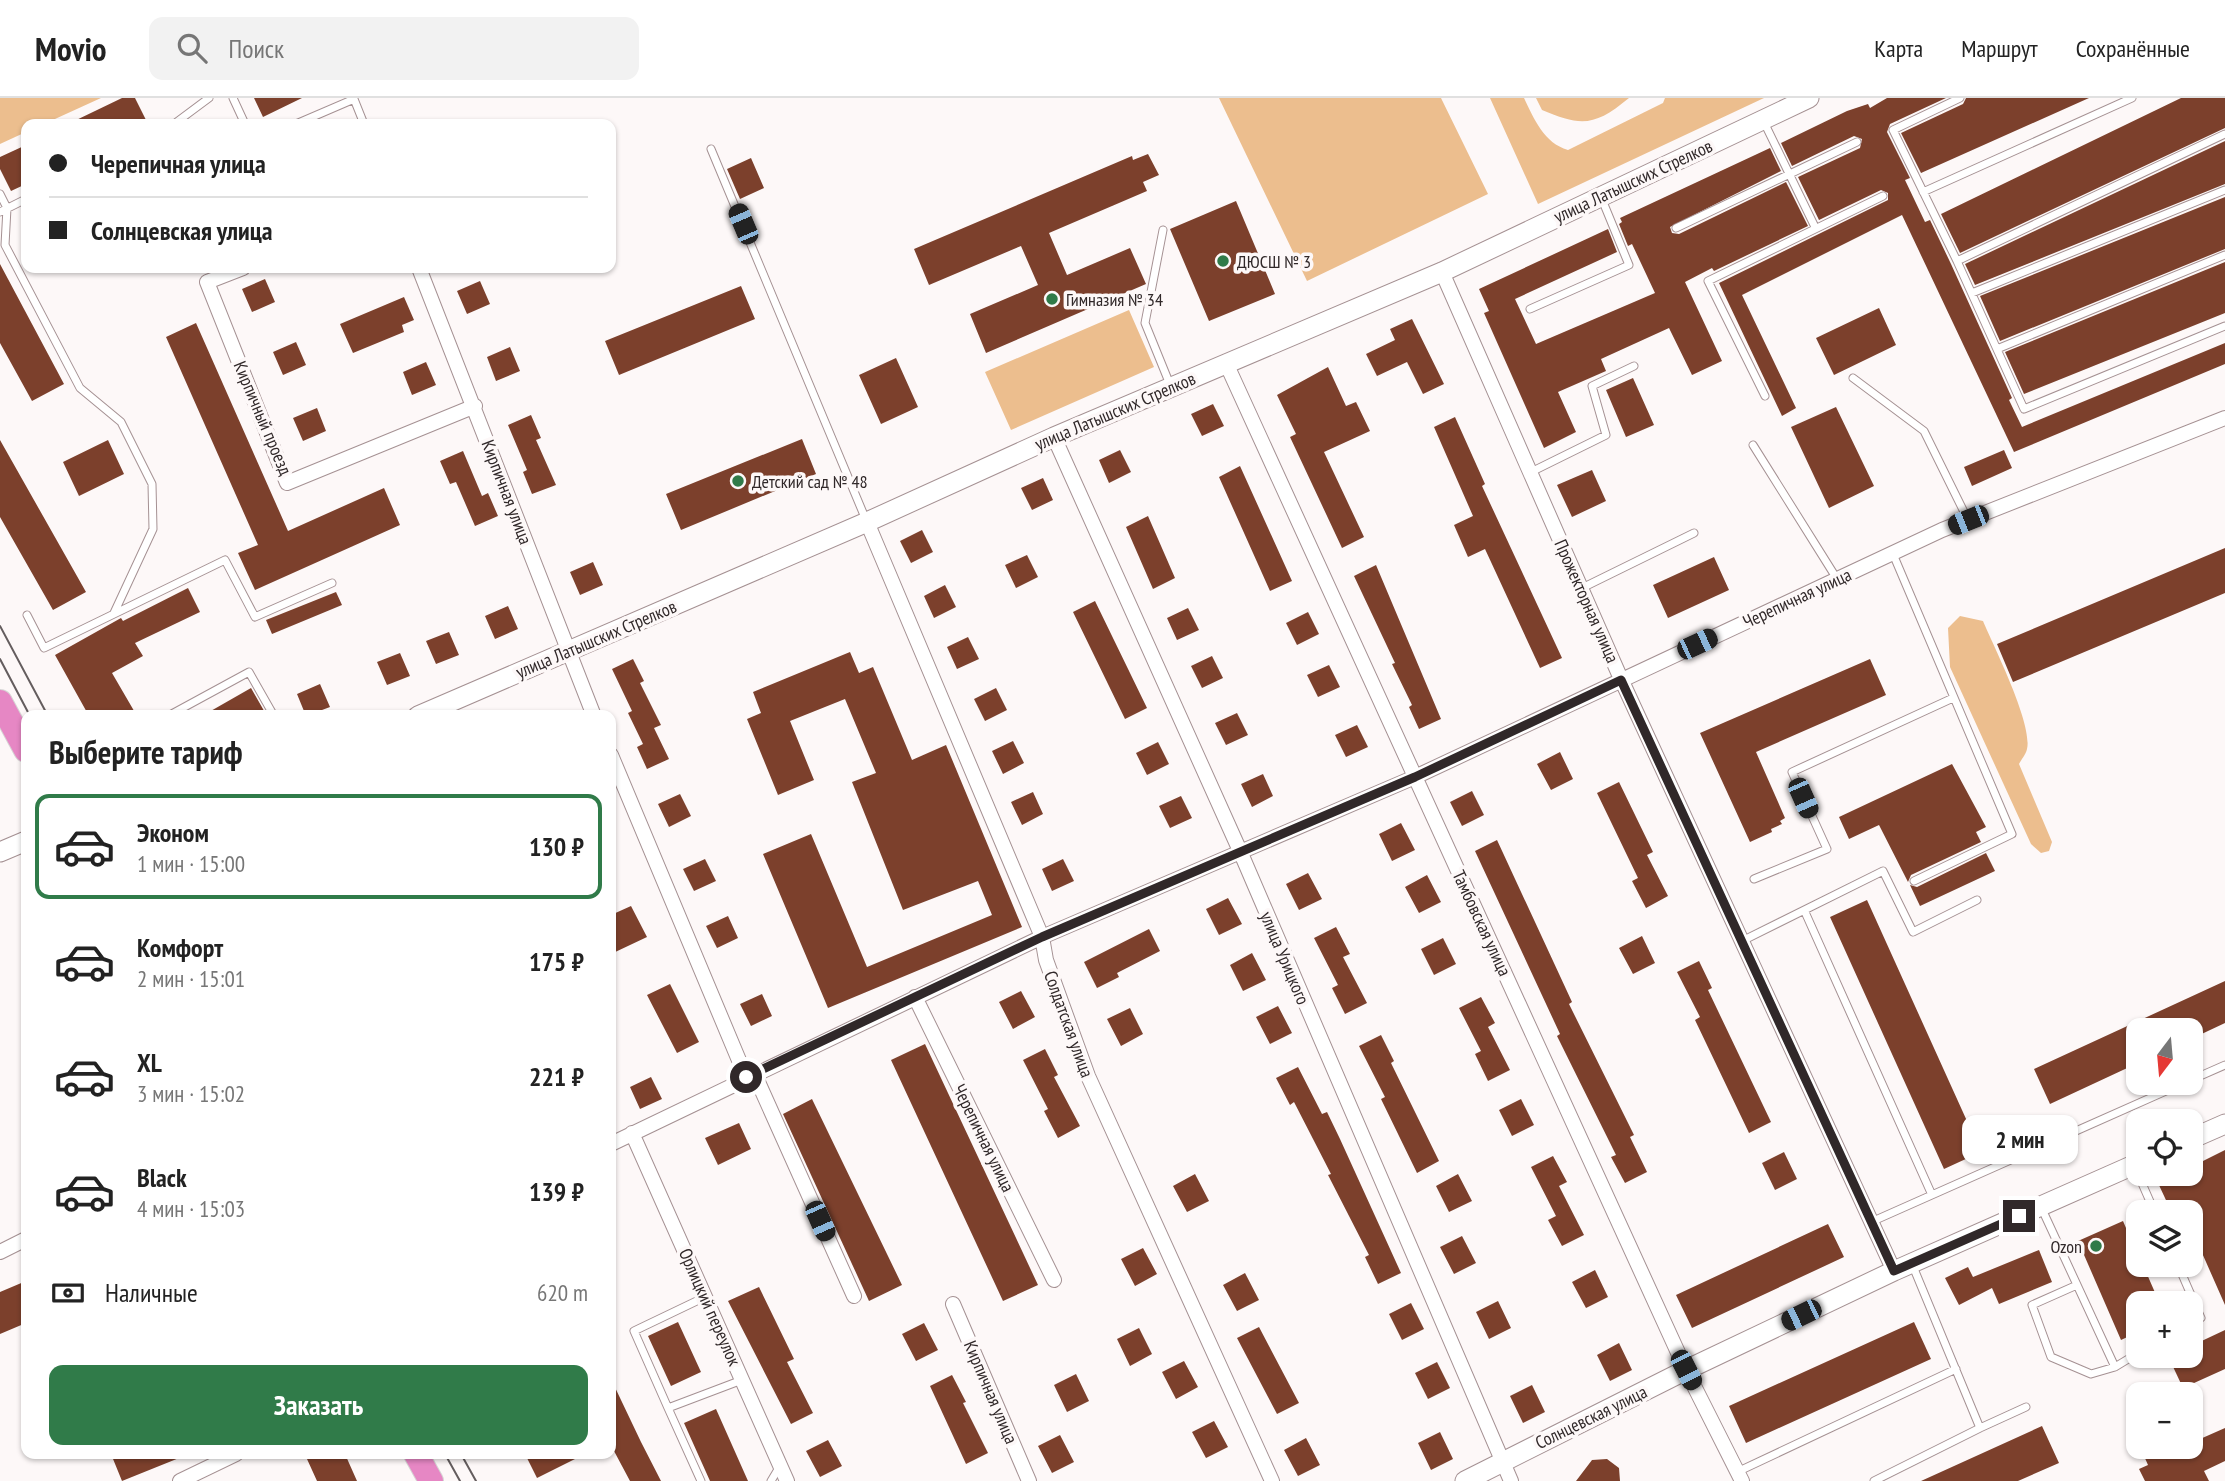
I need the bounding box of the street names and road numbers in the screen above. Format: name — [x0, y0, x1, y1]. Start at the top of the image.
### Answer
street label: улица Латышских Стрелков — [1550, 134, 1716, 228]
street label: Кирпичный проезд — [229, 358, 297, 479]
street label: улица Латышских Стрелков — [1031, 367, 1199, 455]
street label: Кирпичная улица — [477, 437, 537, 547]
street label: Прожекторная улица — [1550, 536, 1624, 666]
street label: Черепичная улица — [1739, 563, 1855, 633]
street label: улица Латышских Стрелков — [512, 595, 680, 683]
street label: Тамбовская улица — [1447, 866, 1517, 980]
street label: улица Урицкого — [1255, 908, 1315, 1008]
street label: Солдатская улица — [1039, 968, 1099, 1080]
street label: Черепичная улица — [948, 1080, 1020, 1196]
street label: Орлицкий переулок — [674, 1245, 746, 1369]
street label: Кирпичная улица — [959, 1337, 1023, 1447]
street label: Солнцевская улица — [1531, 1380, 1651, 1454]

